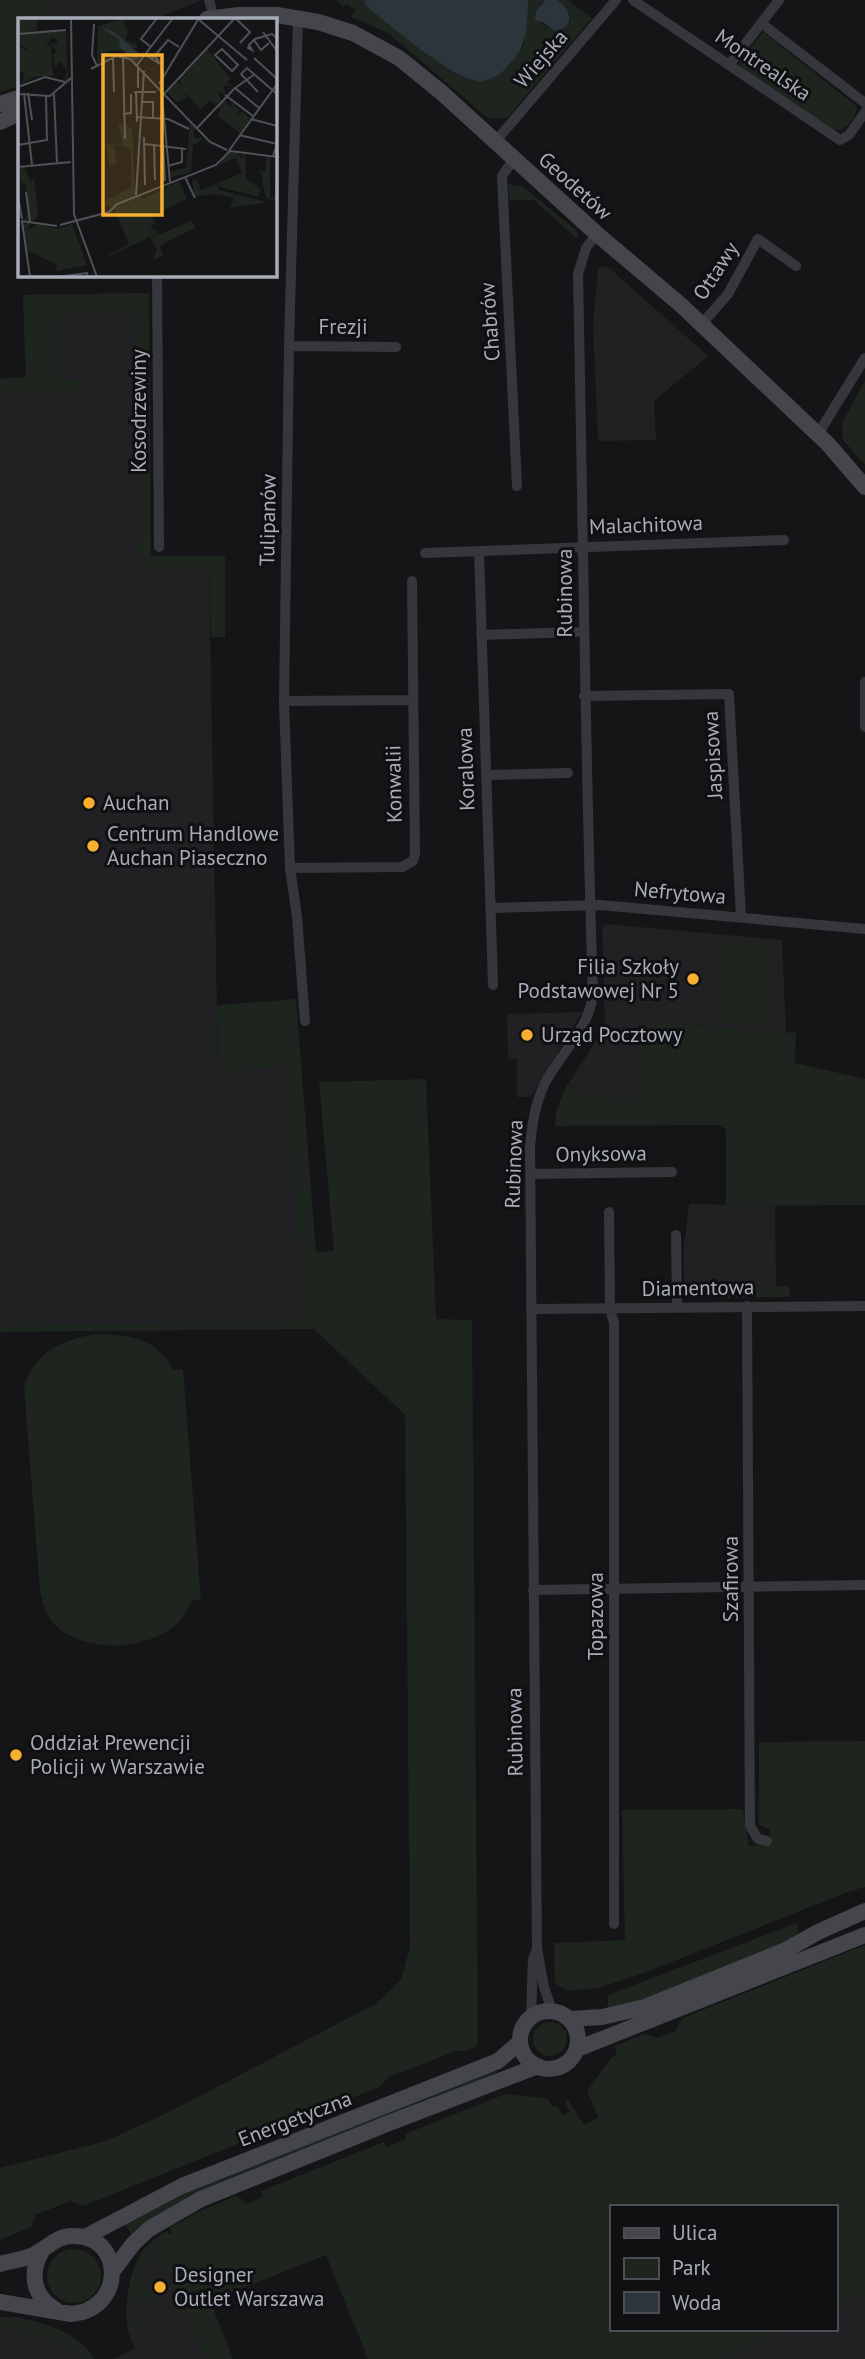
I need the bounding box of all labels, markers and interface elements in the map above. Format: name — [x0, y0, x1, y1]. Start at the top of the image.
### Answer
inset map — [18, 18, 276, 276]
street label: Montrealska — [710, 23, 816, 107]
street label: Wiejska — [508, 24, 573, 93]
street label: Geodetów — [533, 146, 618, 226]
street label: Ottawy — [687, 236, 745, 305]
street label: Chabrów — [473, 281, 506, 362]
street label: Frezji — [318, 313, 368, 340]
street label: Kosodrzewiny — [125, 349, 152, 473]
street label: Tulipanów — [253, 473, 282, 566]
street label: Malachitowa — [589, 509, 703, 540]
street label: Rubinowa — [551, 549, 578, 637]
street label: Jaspisowa — [697, 710, 728, 801]
street label: Koralowa — [451, 727, 480, 811]
street label: Konwalii — [379, 745, 408, 823]
place label: Auchan — [103, 789, 169, 816]
marker: Auchan — [81, 795, 97, 811]
place label: Centrum Handlowe Auchan Piaseczno — [107, 820, 279, 871]
marker: Centrum Handlowe Auchan Piaseczno — [85, 838, 101, 854]
street label: Nefrytowa — [633, 875, 727, 910]
place label: Filia Szkoły Podstawowej Nr 5 — [517, 953, 679, 1004]
marker: Filia Szkoły Podstawowej Nr 5 — [685, 971, 701, 987]
place label: Urząd Pocztowy — [541, 1021, 683, 1048]
marker: Urząd Pocztowy — [519, 1027, 535, 1043]
street label: Rubinowa — [498, 1119, 529, 1209]
street label: Onyksowa — [555, 1139, 647, 1168]
street label: Diamentowa — [641, 1273, 755, 1302]
street label: Szafirowa — [717, 1536, 744, 1622]
street label: Topazowa — [582, 1572, 609, 1660]
street label: Rubinowa — [500, 1687, 529, 1777]
place label: Oddział Prewencji Policji w Warszawie — [30, 1729, 205, 1780]
marker: Oddział Prewencji Policji w Warszawie — [8, 1747, 24, 1763]
street label: Energetyczna — [234, 2084, 355, 2153]
legend — [610, 2205, 837, 2331]
text: Ulica — [672, 2219, 717, 2246]
text: Park — [672, 2254, 711, 2281]
place label: Designer Outlet Warszawa — [174, 2261, 325, 2312]
marker: Designer Outlet Warszawa — [152, 2279, 168, 2295]
text: Woda — [672, 2289, 721, 2316]

